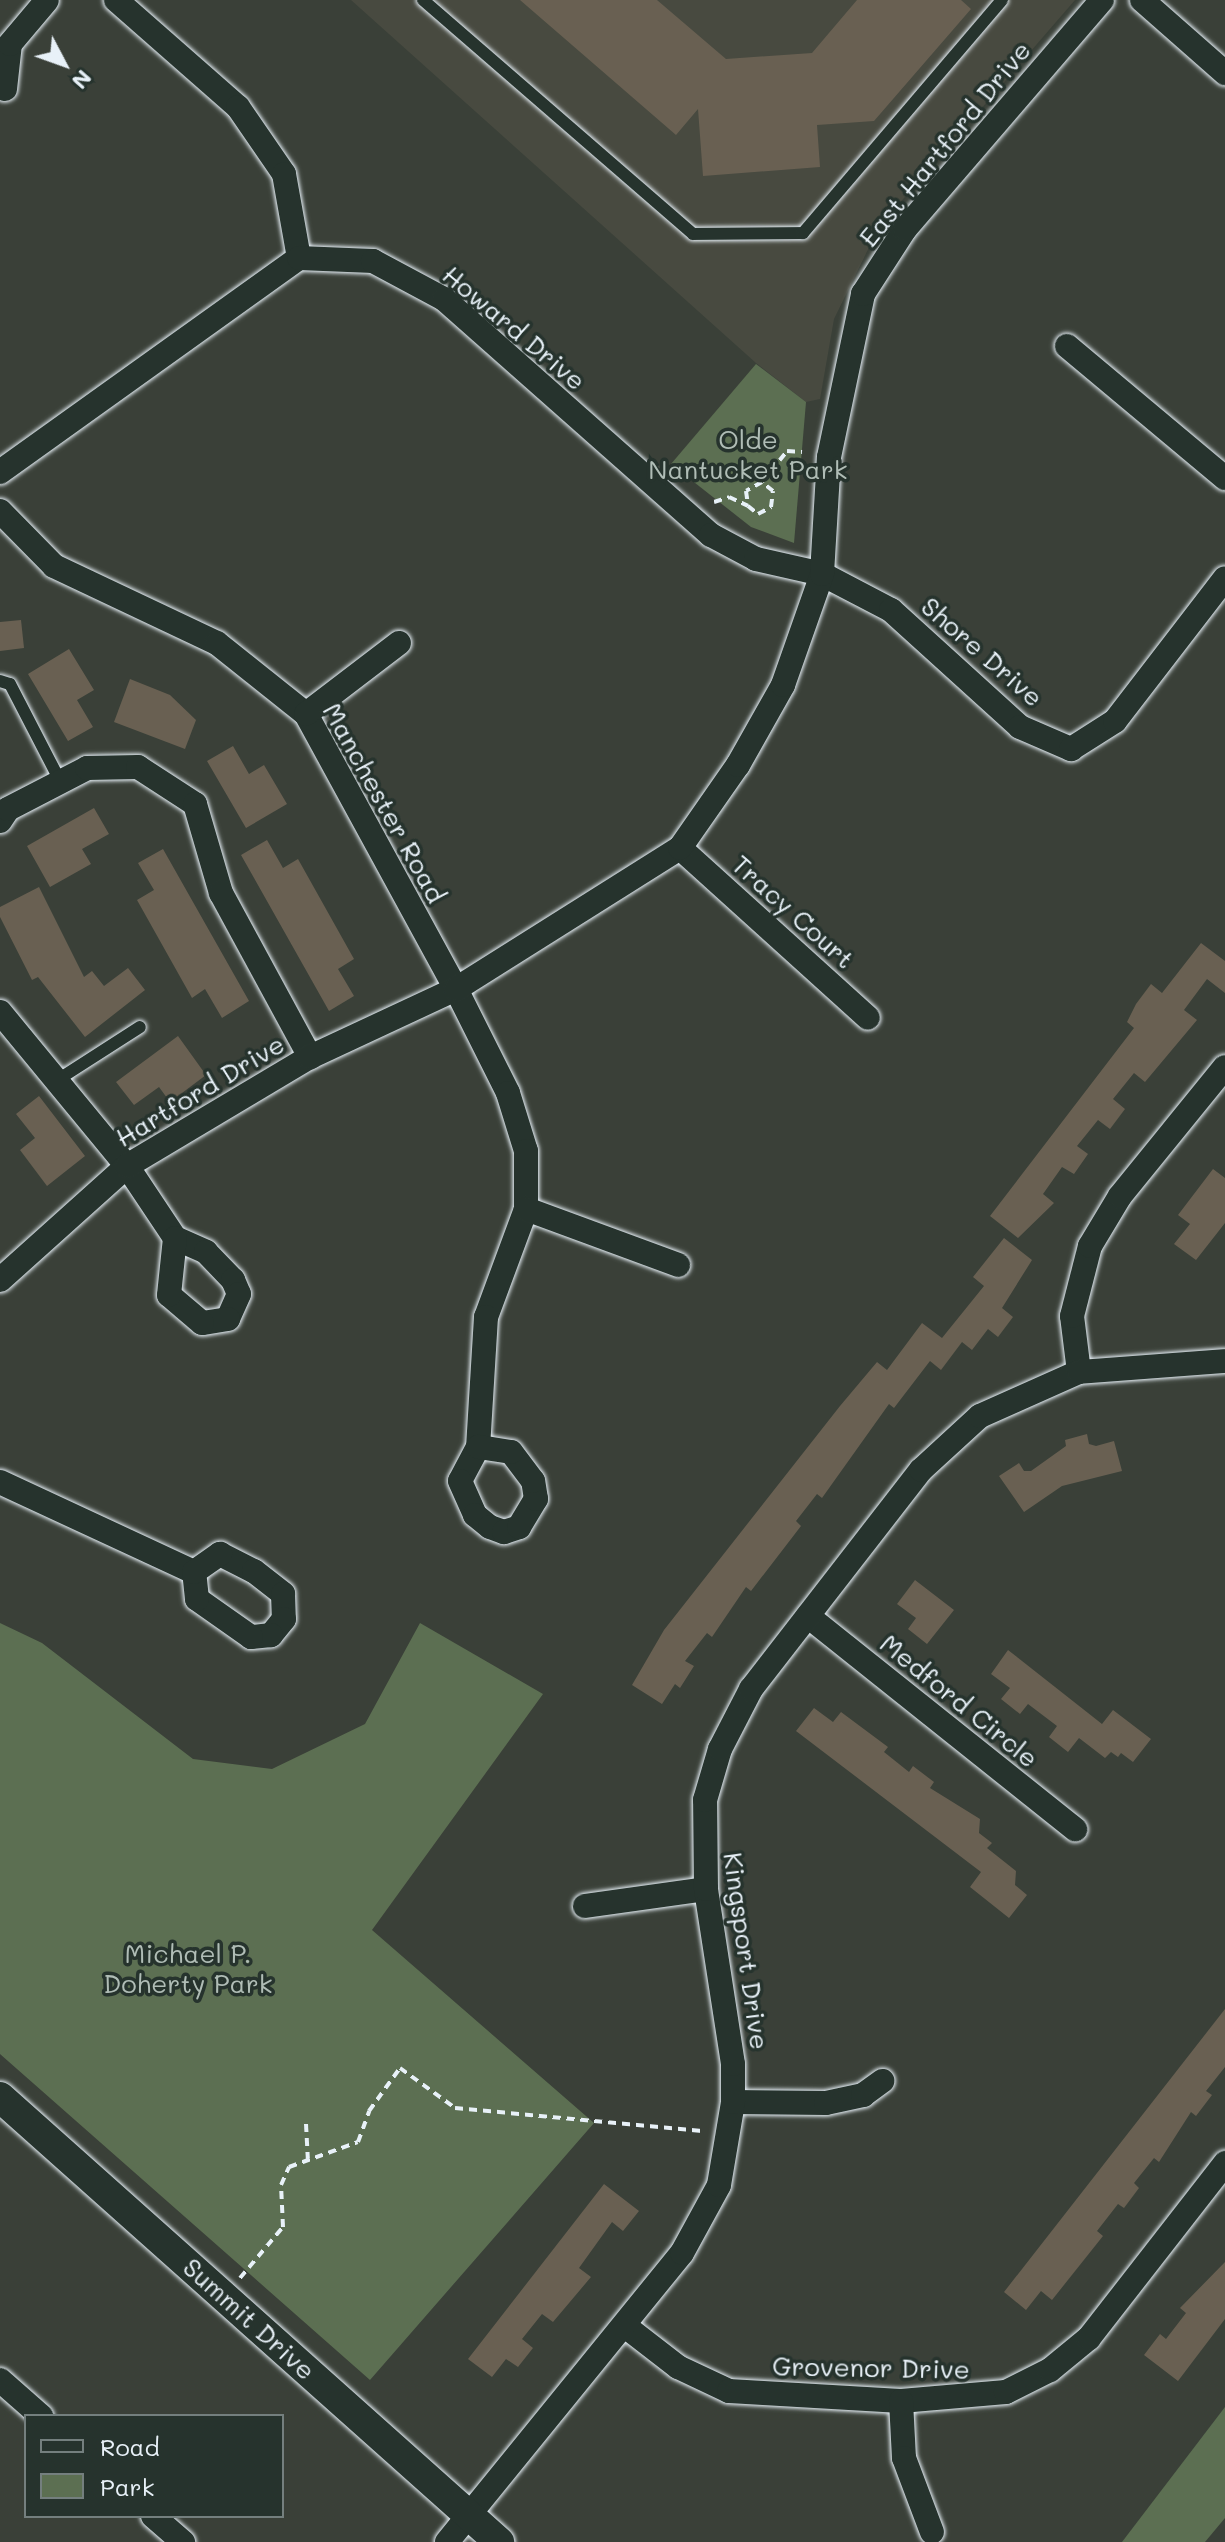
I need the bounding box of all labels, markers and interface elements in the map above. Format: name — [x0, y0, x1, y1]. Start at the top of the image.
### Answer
north arrow — [24, 24, 104, 104]
street label: East Hartford Drive — [853, 35, 1037, 253]
text: N — [66, 64, 99, 96]
street label: Howard Drive — [436, 259, 592, 397]
park label: Olde Nantucket Park — [648, 424, 848, 486]
street label: Shore Drive — [915, 591, 1049, 713]
street label: Manchester Road — [316, 698, 452, 908]
street label: Tracy Court — [725, 849, 861, 975]
street label: Hartford Drive — [110, 1028, 290, 1154]
street label: Medford Circle — [874, 1628, 1044, 1774]
street label: Kingsport Drive — [717, 1850, 775, 2052]
park label: Michael P. Doherty Park — [103, 1938, 273, 2000]
street label: Summit Drive — [177, 2252, 321, 2386]
street label: Grovenor Drive — [772, 2351, 970, 2385]
legend — [24, 2414, 284, 2518]
text: Road — [100, 2431, 160, 2462]
text: Park — [100, 2471, 154, 2502]

